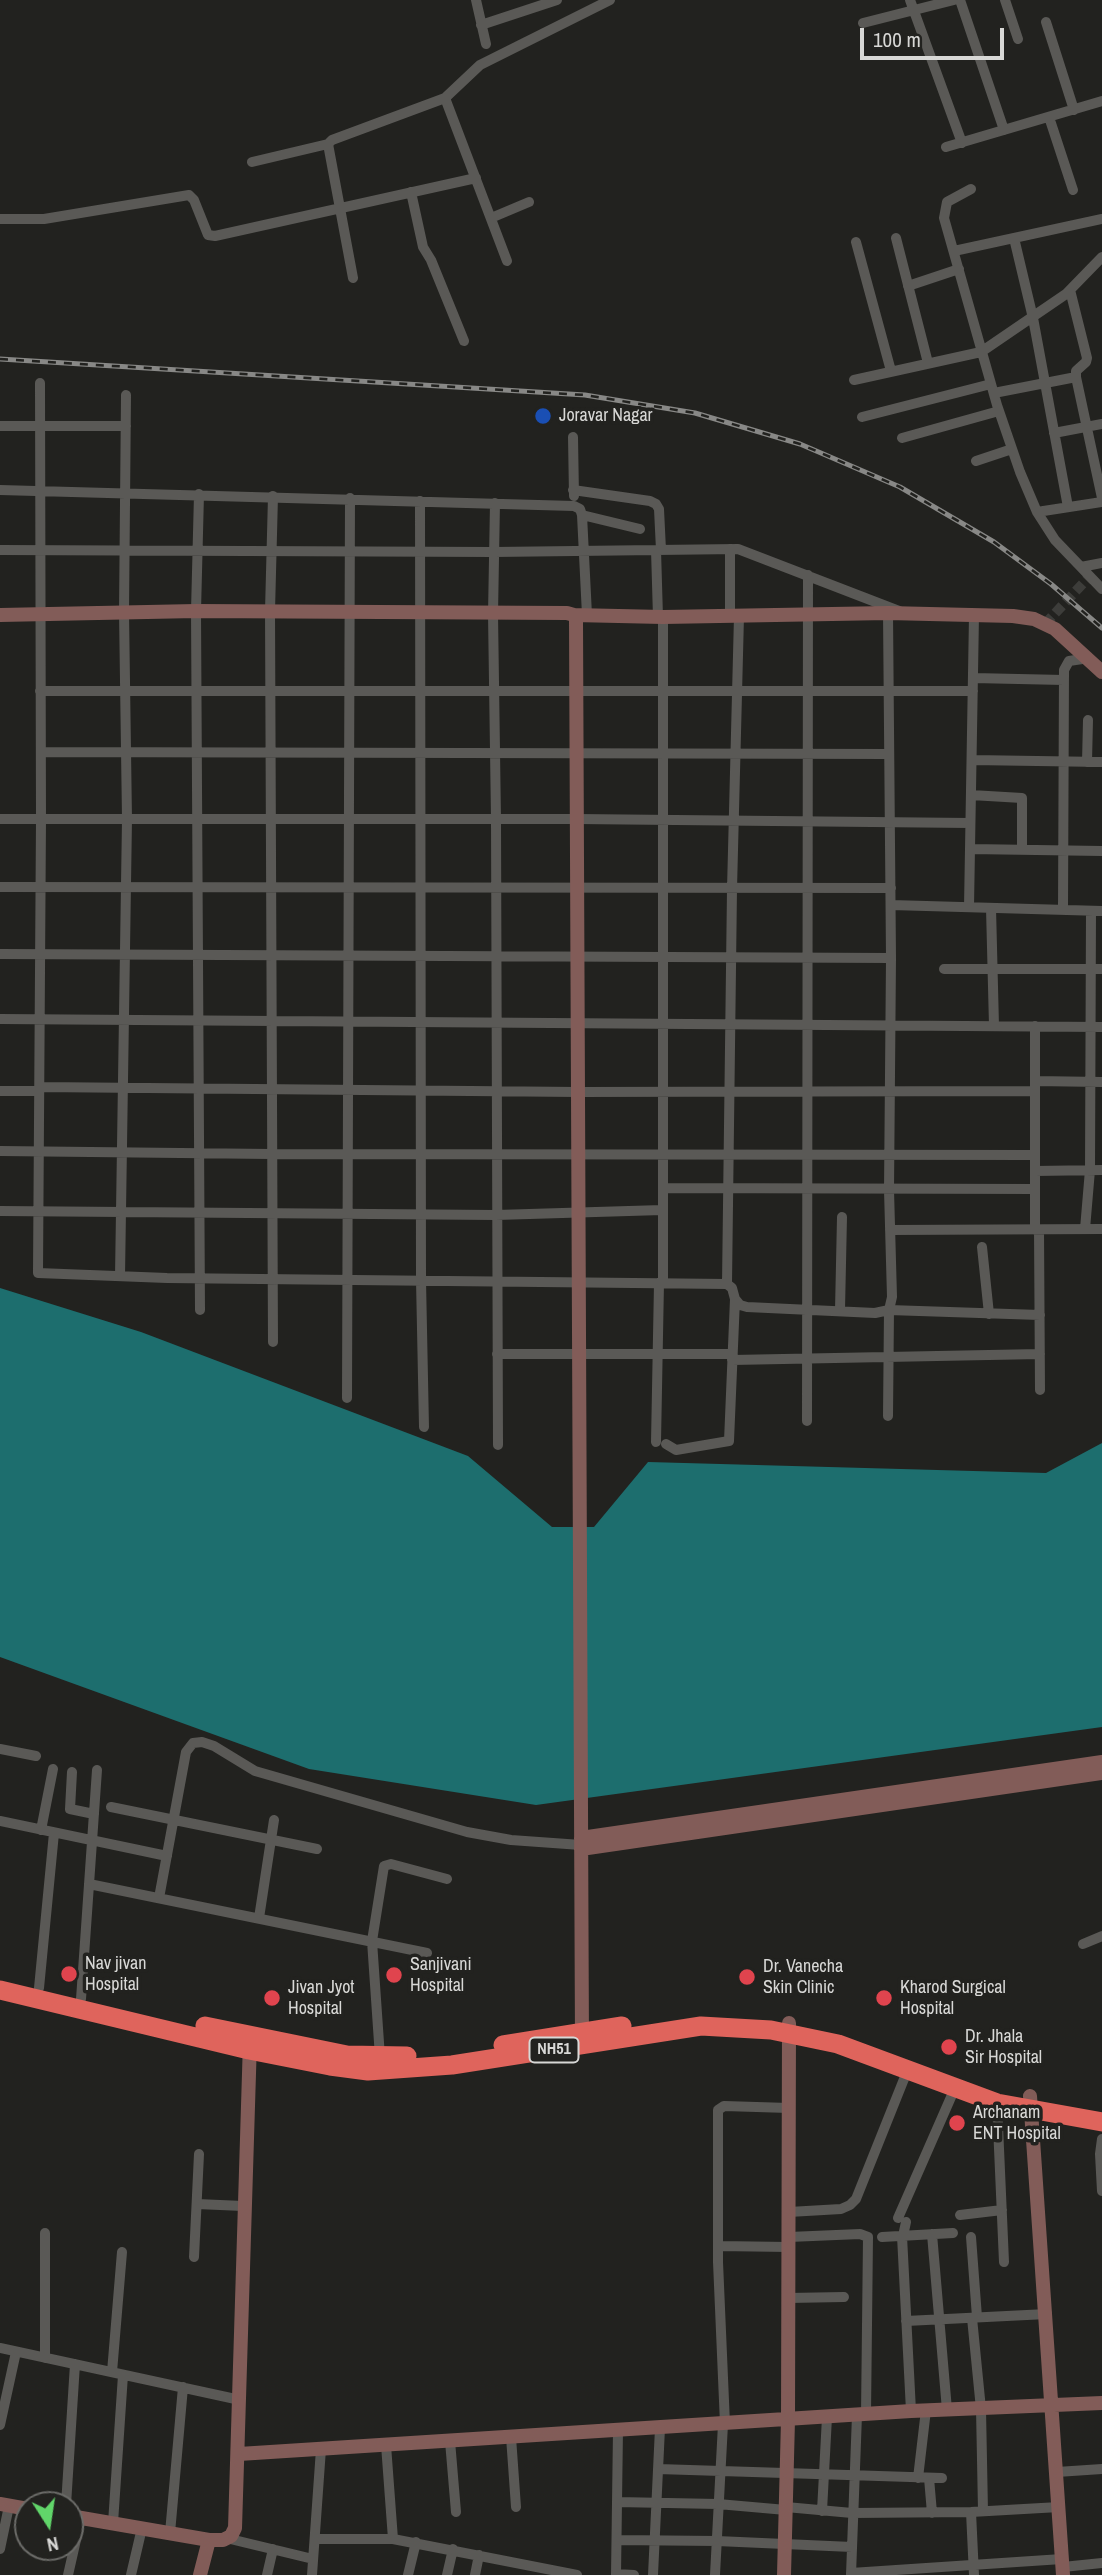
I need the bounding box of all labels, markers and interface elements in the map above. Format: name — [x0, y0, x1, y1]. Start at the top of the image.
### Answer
scale bar — [864, 14, 1007, 58]
text: 100 m — [873, 25, 921, 54]
place label: Joravar Nagar — [559, 405, 653, 427]
marker: Joravar Nagar — [533, 406, 553, 426]
place label: Nav jivan Hospital — [85, 1953, 147, 1996]
place label: Sanjivani Hospital — [410, 1954, 472, 1996]
place label: Dr. Vanecha Skin Clinic — [763, 1956, 843, 1998]
marker: Nav jivan Hospital — [59, 1964, 79, 1984]
marker: Sanjivani Hospital — [384, 1965, 404, 1985]
marker: Dr. Vanecha Skin Clinic — [737, 1967, 757, 1987]
place label: Jivan Jyot Hospital — [288, 1977, 354, 2020]
place label: Kharod Surgical Hospital — [900, 1977, 1006, 2020]
marker: Jivan Jyot Hospital — [262, 1988, 282, 2008]
marker: Kharod Surgical Hospital — [874, 1988, 894, 2008]
place label: Dr. Jhala Sir Hospital — [965, 2026, 1042, 2068]
marker: Dr. Jhala Sir Hospital — [939, 2037, 959, 2057]
road number: NH51 — [530, 2038, 578, 2062]
place label: Archanam ENT Hospital — [973, 2102, 1061, 2144]
marker: Archanam ENT Hospital — [947, 2113, 967, 2133]
north arrow — [14, 2491, 84, 2561]
text: N — [45, 2531, 61, 2558]

